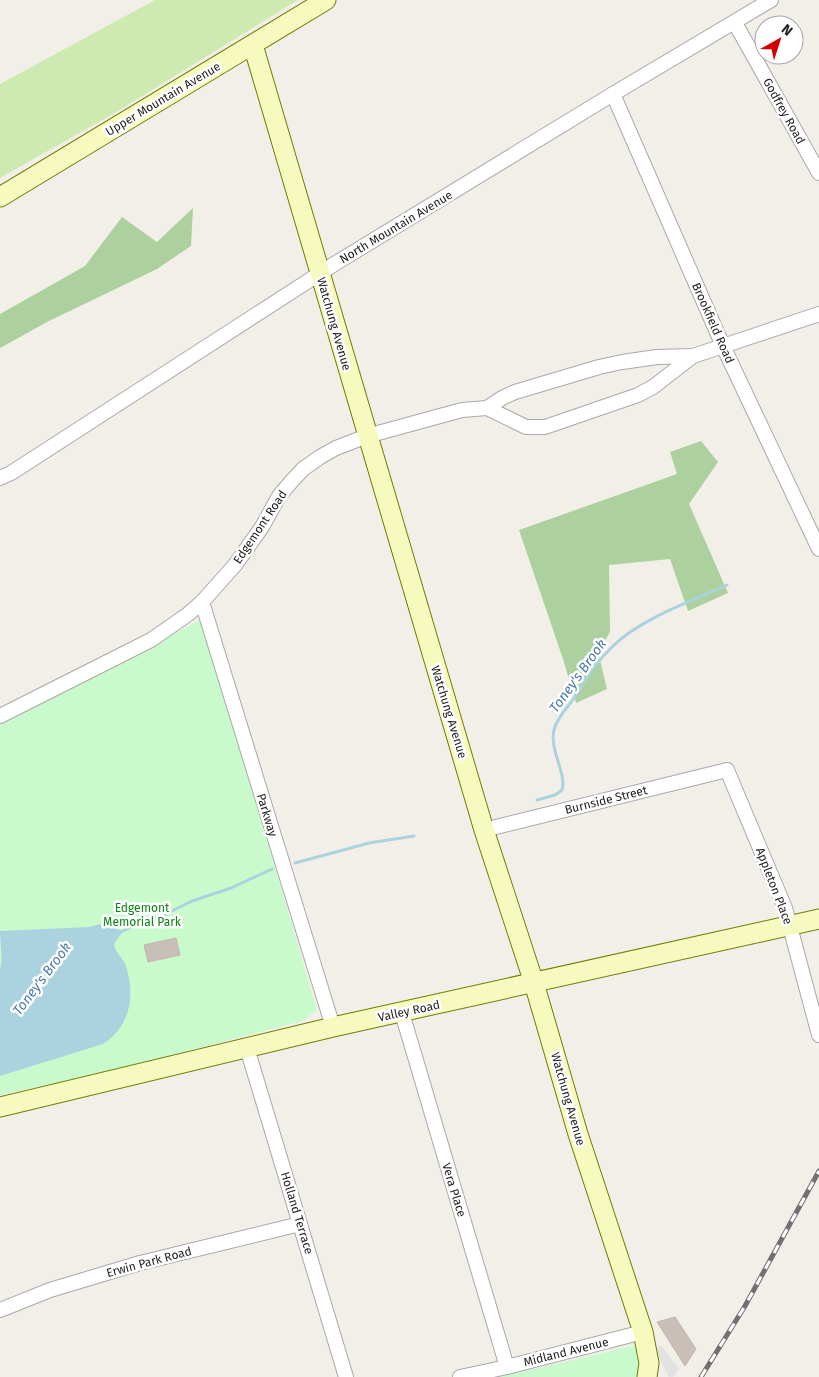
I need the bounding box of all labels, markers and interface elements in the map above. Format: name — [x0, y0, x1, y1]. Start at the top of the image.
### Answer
north arrow — [754, 15, 804, 65]
text: N — [778, 21, 796, 40]
street label: Upper Mountain Avenue — [103, 59, 223, 139]
street label: Godfrey Road — [760, 76, 808, 146]
street label: North Mountain Avenue — [337, 188, 455, 266]
street label: Watchung Avenue — [314, 276, 354, 372]
street label: Brookfield Road — [689, 281, 737, 365]
street label: Edgemont Road — [230, 488, 290, 566]
water label: Toney's Brook — [546, 636, 611, 716]
street label: Watchung Avenue — [428, 664, 470, 760]
street label: Burnside Street — [563, 783, 649, 817]
street label: Parkway — [254, 792, 280, 838]
street label: Appleton Place — [753, 846, 795, 926]
park label: Edgemont Memorial Park — [103, 901, 182, 929]
water label: Toney's Brook — [9, 939, 75, 1019]
street label: Valley Road — [377, 998, 441, 1024]
street label: Watchung Avenue — [548, 1051, 588, 1147]
street label: Vera Place — [439, 1161, 469, 1219]
street label: Holland Terrace — [278, 1170, 316, 1256]
street label: Erwin Park Road — [105, 1244, 193, 1280]
street label: Midland Avenue — [522, 1335, 610, 1369]

